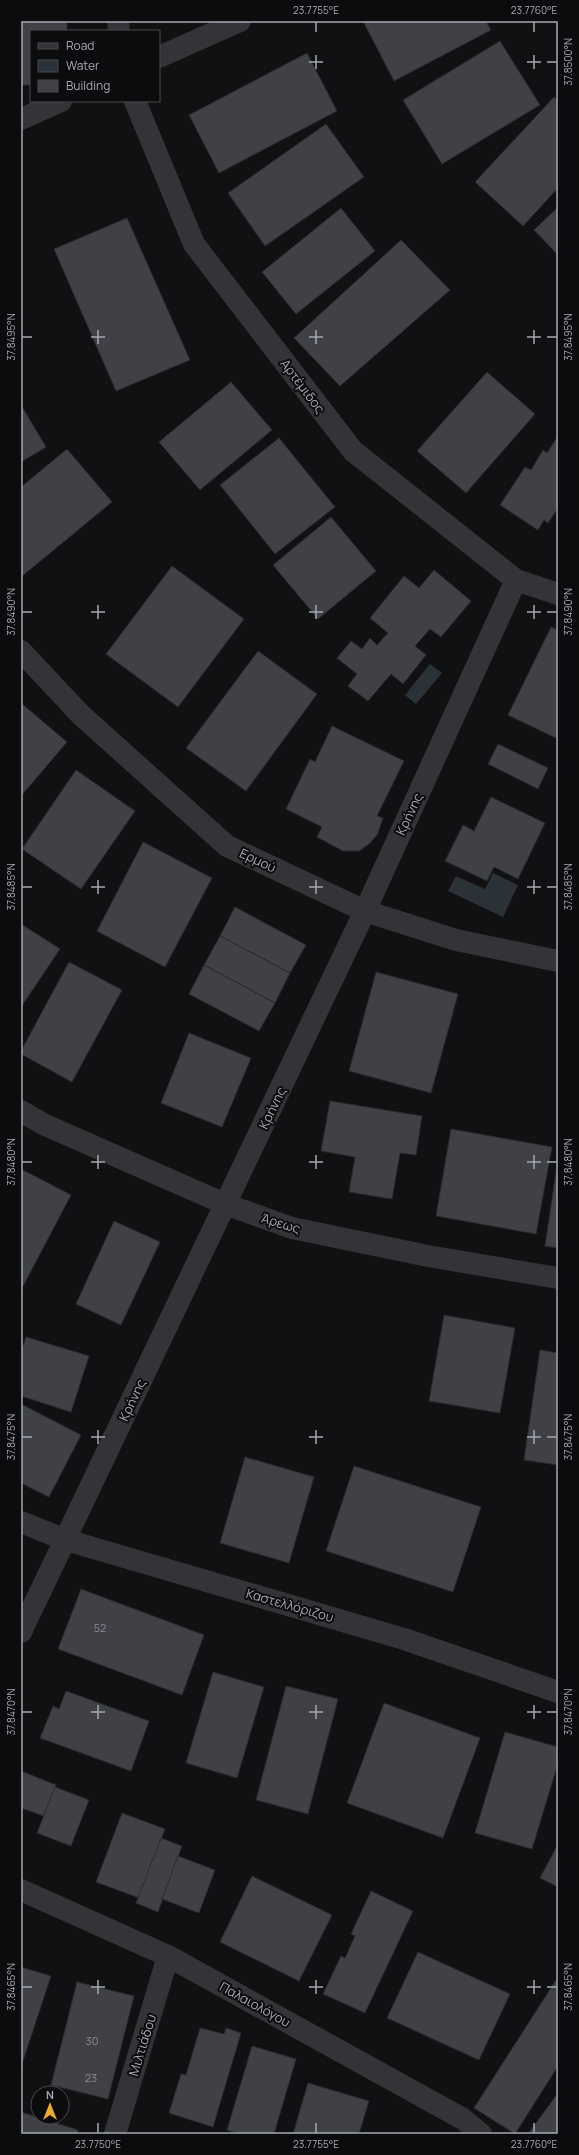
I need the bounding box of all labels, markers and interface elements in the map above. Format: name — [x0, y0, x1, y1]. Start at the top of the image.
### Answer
text: 23.7755°E — [293, 3, 339, 17]
text: 23.7760°E — [511, 3, 558, 17]
legend — [30, 30, 160, 102]
text: Road — [66, 37, 94, 54]
text: 37.8500°N — [561, 38, 575, 86]
text: Water — [66, 57, 100, 74]
text: Building — [66, 77, 110, 94]
text: 37.8495°N — [4, 313, 18, 361]
text: 37.8495°N — [561, 313, 575, 361]
street label: Αρτέμιδος — [277, 355, 329, 417]
text: 37.8490°N — [4, 588, 18, 636]
text: 37.8490°N — [561, 588, 575, 636]
street label: Κρήνης — [391, 790, 427, 838]
street label: Ερμού — [237, 844, 279, 876]
text: 37.8485°N — [4, 863, 18, 911]
text: 37.8485°N — [561, 863, 575, 911]
street label: Κρήνης — [254, 1084, 290, 1132]
text: 37.8480°N — [4, 1138, 18, 1186]
text: 37.8480°N — [561, 1138, 575, 1186]
street label: Άρεως — [259, 1209, 303, 1237]
street label: Κρήνης — [114, 1376, 150, 1424]
text: 37.8475°N — [4, 1414, 18, 1460]
text: 37.8475°N — [561, 1414, 575, 1460]
street label: Καστελλόριζου — [244, 1584, 336, 1626]
house number: 52 — [94, 1620, 106, 1635]
text: 37.8470°N — [4, 1689, 18, 1735]
text: 37.8470°N — [561, 1689, 575, 1735]
text: 37.8465°N — [4, 1963, 18, 2011]
text: 37.8465°N — [561, 1963, 575, 2011]
street label: Παλαιολόγου — [216, 1977, 294, 2031]
street label: Μιλτιάδου — [124, 2012, 160, 2078]
house number: 30 — [86, 2033, 98, 2048]
house number: 23 — [85, 2070, 97, 2085]
north arrow — [30, 2085, 70, 2125]
text: N — [46, 2087, 54, 2102]
text: 23.7750°E — [75, 2137, 121, 2151]
text: 23.7755°E — [293, 2137, 339, 2151]
text: 23.7760°E — [511, 2137, 558, 2151]

